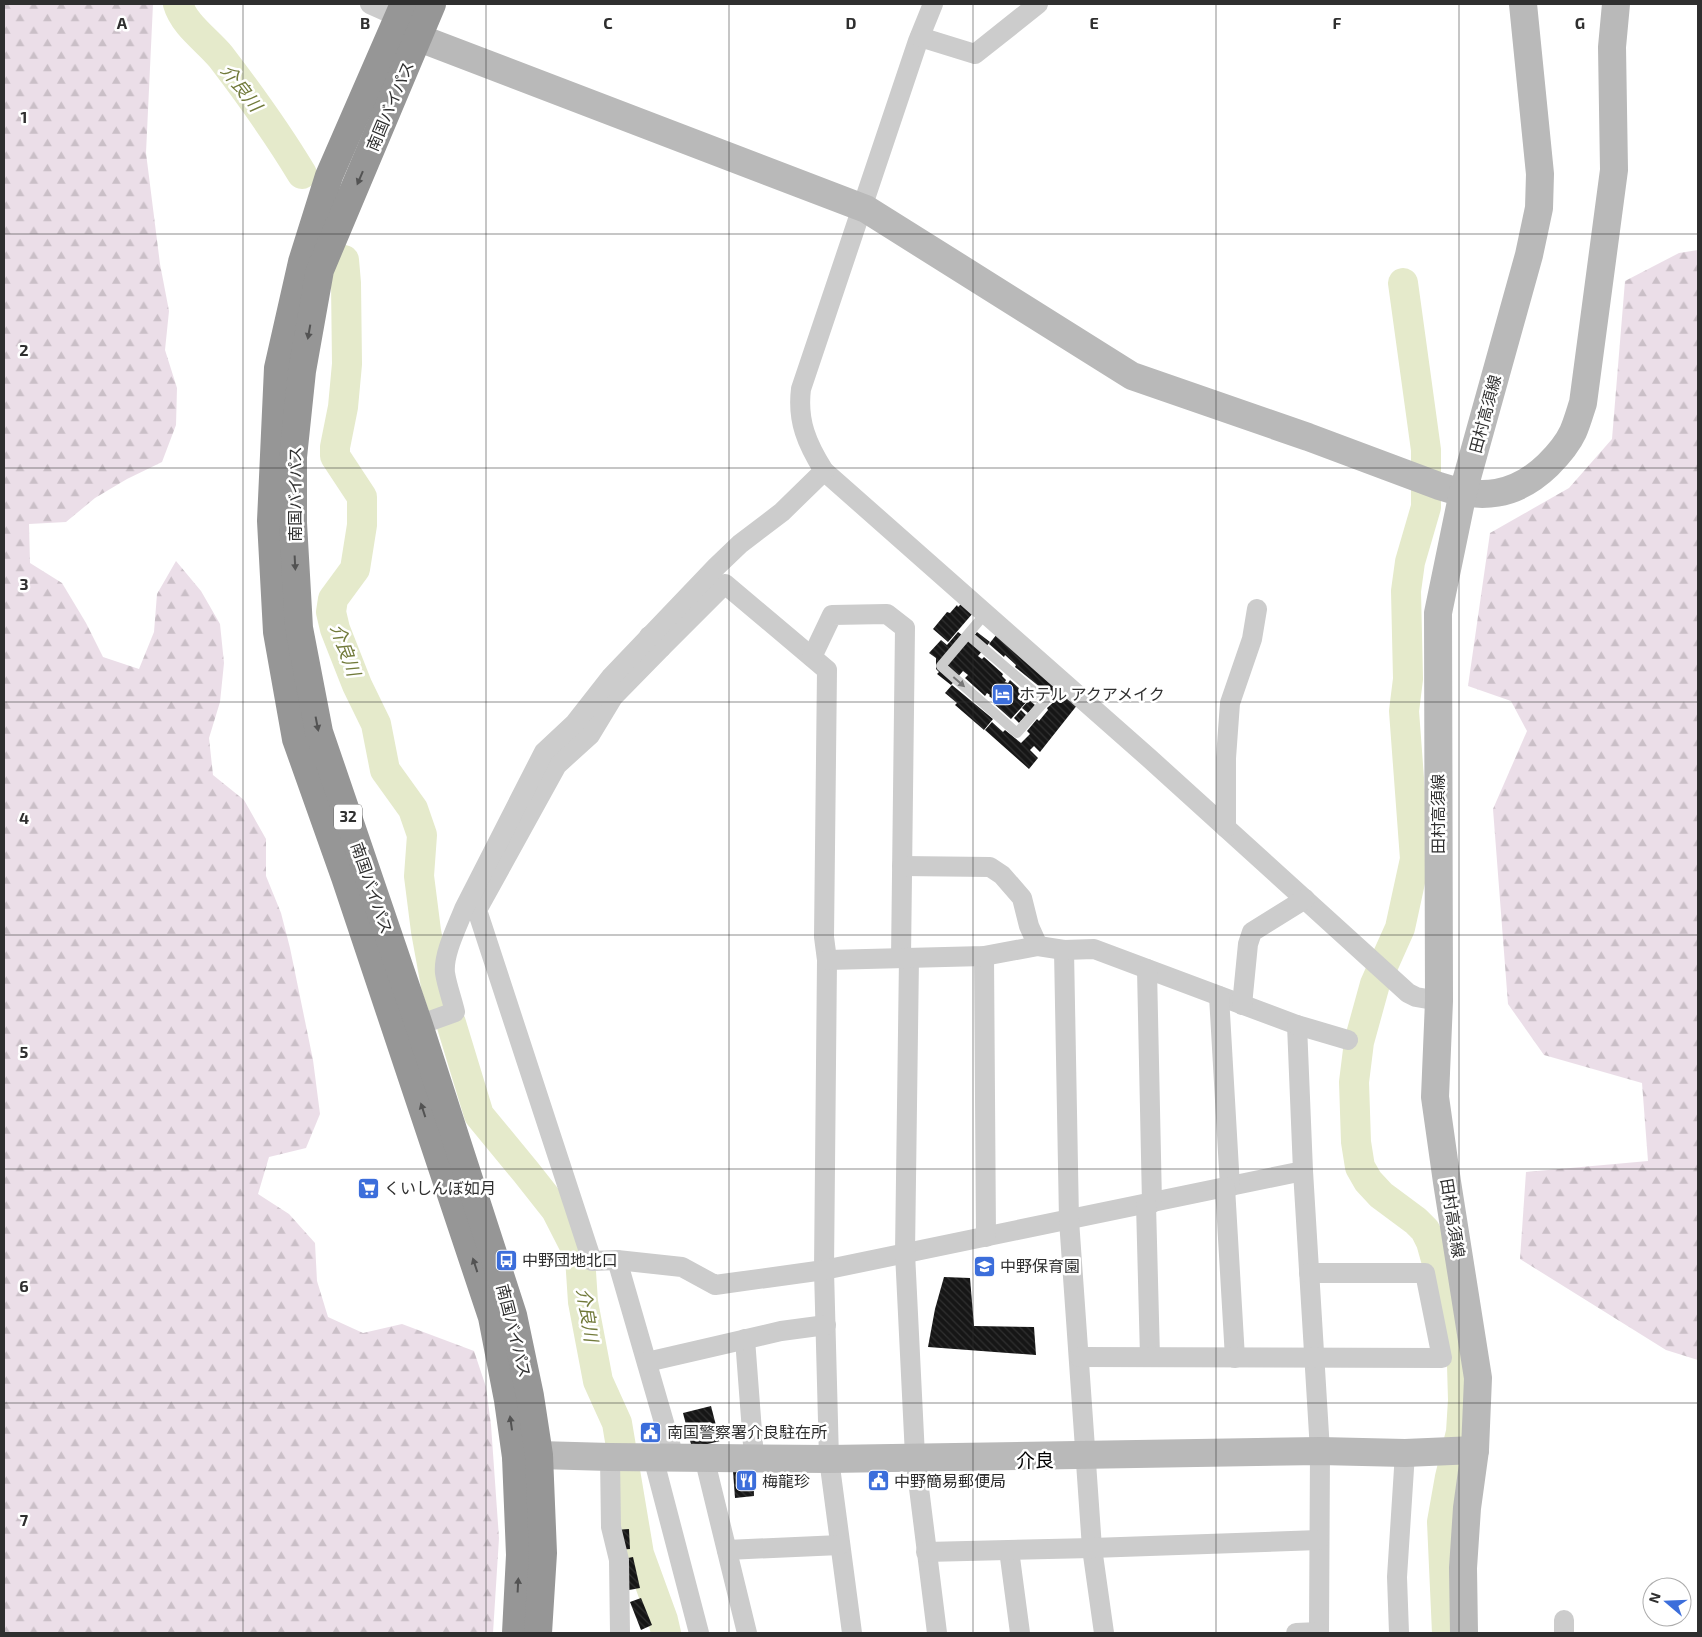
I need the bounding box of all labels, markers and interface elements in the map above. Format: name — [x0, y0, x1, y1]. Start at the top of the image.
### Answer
text: A — [117, 13, 128, 32]
text: B — [360, 13, 370, 32]
text: C — [603, 13, 613, 32]
text: D — [846, 13, 857, 32]
text: E — [1089, 13, 1099, 32]
text: F — [1333, 13, 1342, 32]
text: G — [1575, 13, 1585, 32]
street label: 南国バイパス — [362, 58, 417, 154]
water label: 介良川 — [216, 59, 268, 117]
text: 1 — [21, 107, 27, 126]
one-way arrow — [355, 171, 363, 185]
one-way arrow — [305, 324, 313, 339]
text: 2 — [19, 340, 29, 359]
street label: 田村高須線 — [1465, 373, 1504, 455]
street label: 南国バイパス — [285, 446, 304, 542]
one-way arrow — [292, 555, 300, 571]
text: 3 — [19, 574, 29, 593]
water label: 介良川 — [326, 621, 366, 681]
one-way arrow — [953, 676, 965, 688]
hotel icon: ホテル アクアメイク — [991, 682, 1015, 706]
place label: ホテル アクアメイク — [1019, 684, 1165, 703]
one-way arrow — [313, 716, 321, 731]
street label: 田村高須線 — [1428, 774, 1447, 854]
road number: 32 — [334, 804, 362, 830]
text: 4 — [19, 808, 29, 827]
street label: 南国バイパス — [348, 840, 397, 936]
text: 5 — [20, 1042, 29, 1061]
one-way arrow — [419, 1103, 427, 1118]
supermarket icon: くいしんぼ如月 — [356, 1176, 380, 1200]
street label: 田村高須線 — [1438, 1177, 1469, 1259]
place label: くいしんぼ如月 — [384, 1178, 496, 1197]
bus stop icon: 中野団地北口 — [494, 1248, 518, 1272]
place label: 中野団地北口 — [522, 1250, 618, 1269]
school or university icon: 中野保育園 — [972, 1254, 996, 1278]
place label: 中野保育園 — [1000, 1256, 1080, 1275]
one-way arrow — [471, 1257, 478, 1272]
text: 6 — [19, 1276, 29, 1295]
street label: 南国バイパス — [494, 1282, 535, 1380]
water label: 介良川 — [573, 1286, 603, 1345]
one-way arrow — [507, 1414, 515, 1430]
public building icon: 南国警察署介良駐在所 — [639, 1420, 663, 1444]
place label: 南国警察署介良駐在所 — [667, 1422, 827, 1441]
district label: 介良 — [1016, 1448, 1054, 1471]
restaurant icon: 梅龍珍 — [734, 1469, 758, 1493]
public building icon: 中野簡易郵便局 — [866, 1469, 890, 1493]
place label: 梅龍珍 — [762, 1471, 810, 1490]
place label: 中野簡易郵便局 — [894, 1471, 1006, 1490]
text: 7 — [20, 1510, 29, 1529]
one-way arrow — [515, 1576, 523, 1592]
north arrow — [1642, 1577, 1692, 1627]
text: N — [1645, 1590, 1664, 1605]

